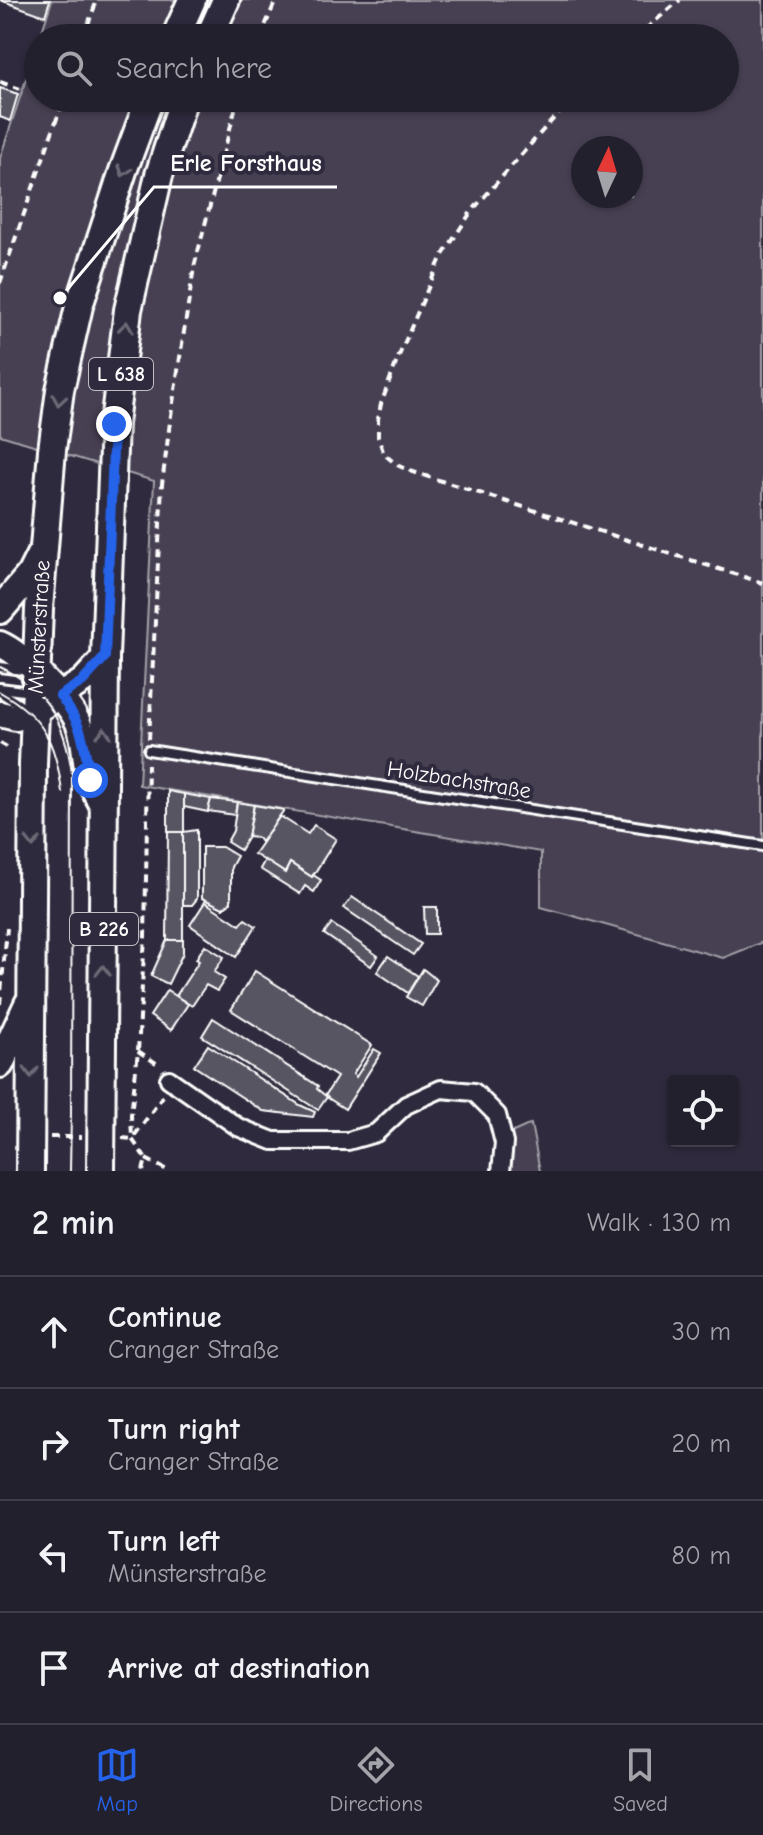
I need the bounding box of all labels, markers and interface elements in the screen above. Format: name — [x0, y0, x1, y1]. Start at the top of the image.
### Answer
search box — [24, 24, 739, 112]
icon: search — [52, 46, 96, 90]
text: Search here — [116, 51, 272, 86]
north arrow — [571, 136, 643, 208]
callout: Erle Forsthaus — [154, 139, 337, 187]
text: Erle Forsthaus — [170, 149, 322, 177]
one-way arrow — [117, 164, 133, 178]
one-way arrow — [118, 321, 135, 334]
road number: L 638 — [89, 358, 153, 390]
one-way arrow — [51, 393, 68, 407]
route end — [96, 406, 132, 442]
street label: Münsterstraße — [23, 559, 55, 695]
one-way arrow — [96, 726, 113, 739]
street label: Holzbachstraße — [385, 756, 533, 804]
route start — [72, 762, 108, 798]
one-way arrow — [24, 836, 42, 849]
road number: B 226 — [70, 913, 138, 945]
one-way arrow — [94, 964, 112, 977]
one-way arrow — [23, 1066, 40, 1079]
map controls — [667, 1075, 739, 1147]
button: locate — [667, 1075, 739, 1147]
text: 2 min — [32, 1203, 115, 1243]
text: Walk · 130 m — [587, 1208, 731, 1238]
text: Continue — [108, 1300, 222, 1335]
icon: ahead — [32, 1310, 76, 1354]
text: 30 m — [672, 1317, 731, 1347]
text: Cranger Straße — [108, 1335, 279, 1365]
text: Turn right — [108, 1412, 240, 1447]
icon: right — [32, 1422, 76, 1466]
text: 20 m — [671, 1429, 731, 1459]
text: Cranger Straße — [108, 1447, 279, 1477]
text: Turn left — [108, 1524, 220, 1559]
icon: left — [32, 1534, 76, 1578]
text: 80 m — [672, 1541, 731, 1571]
text: Münsterstraße — [108, 1559, 267, 1589]
icon: arrive — [32, 1646, 76, 1690]
text: Arrive at destination — [108, 1651, 370, 1686]
tab: Map — [95, 1743, 139, 1817]
tab: Directions — [330, 1743, 423, 1817]
tab: Saved — [613, 1743, 668, 1817]

